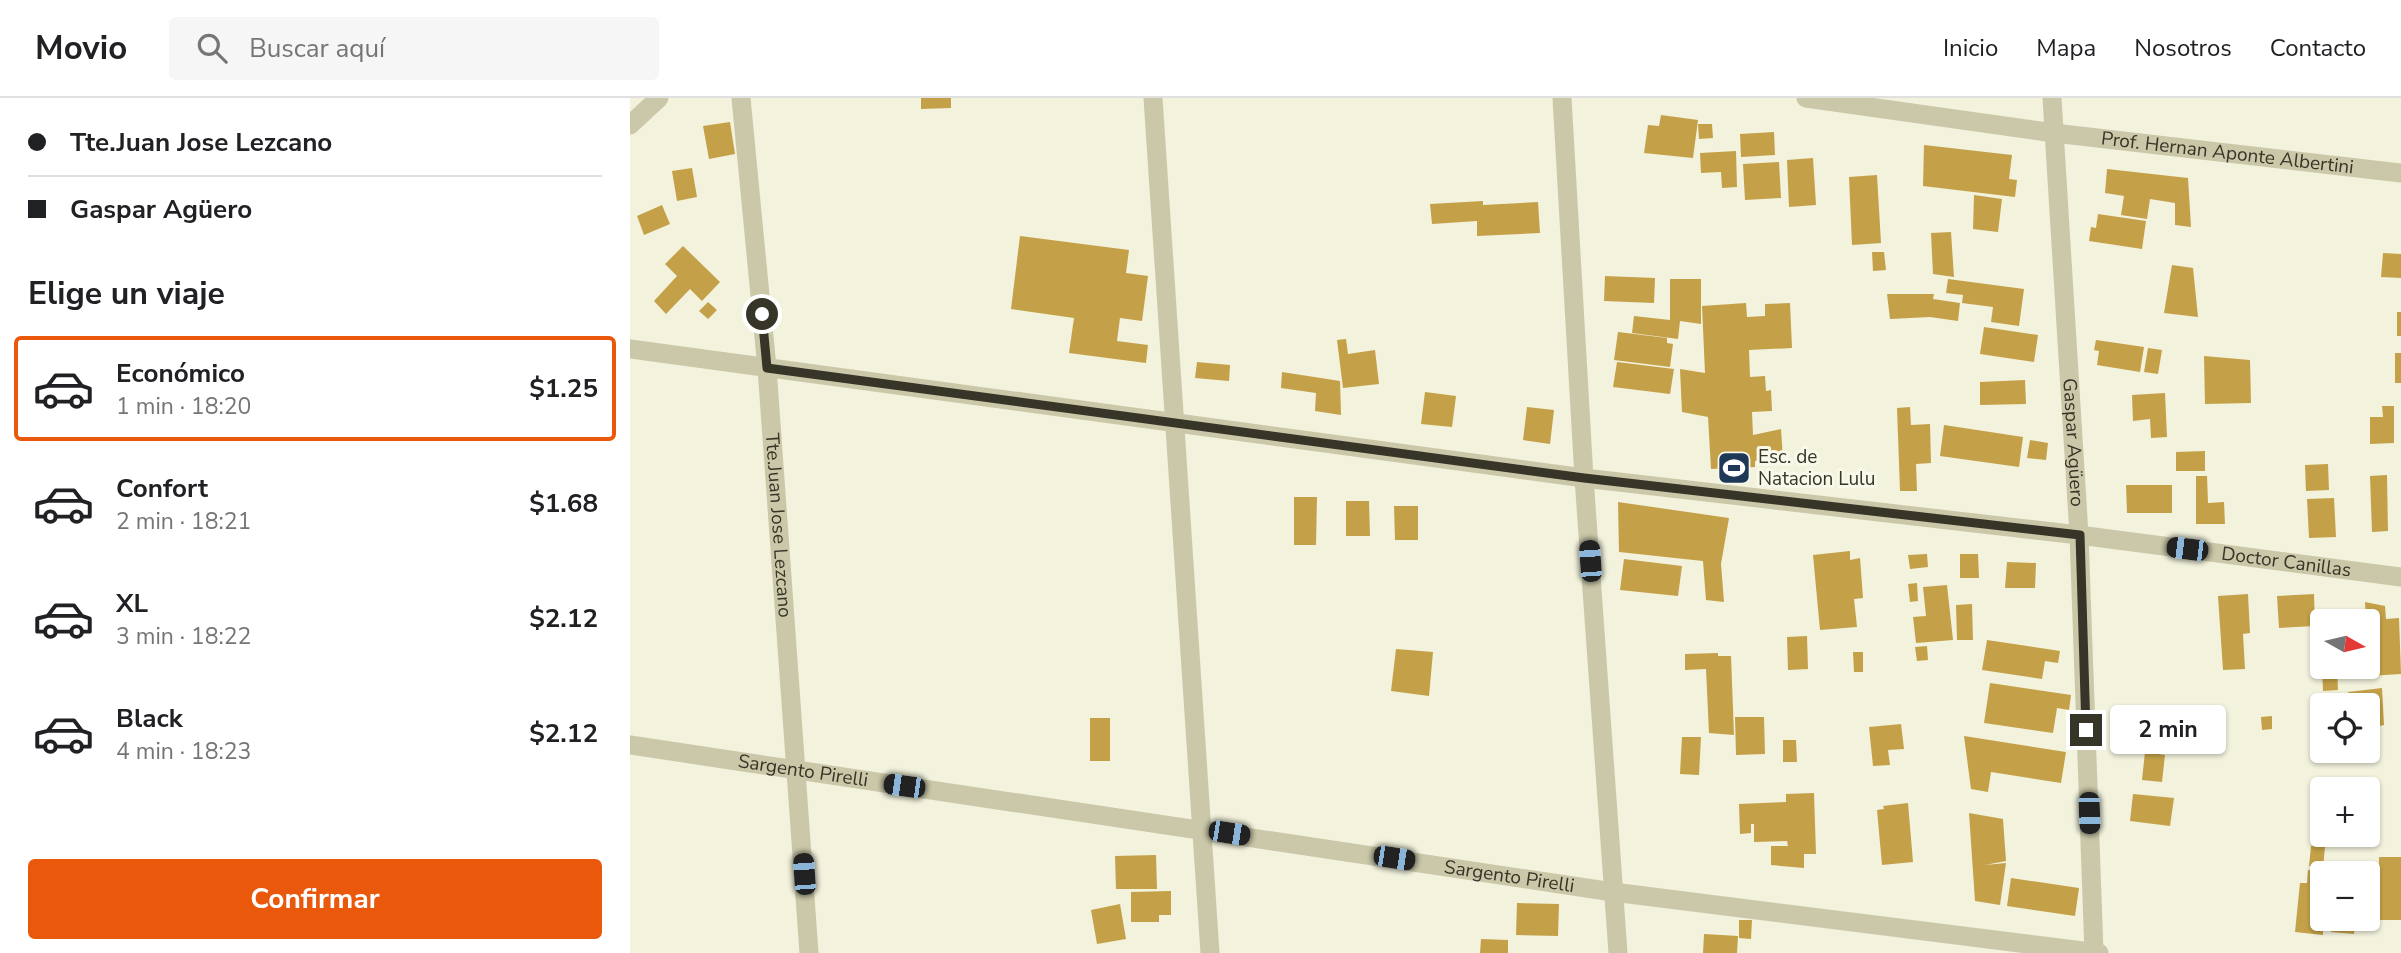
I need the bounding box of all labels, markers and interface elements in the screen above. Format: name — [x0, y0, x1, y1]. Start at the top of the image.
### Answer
search box — [169, 17, 659, 80]
text: Movio — [35, 26, 127, 71]
icon: search — [193, 29, 231, 67]
text: Buscar aquí — [249, 31, 385, 66]
text: Inicio — [1943, 32, 1998, 64]
text: Mapa — [2036, 32, 2096, 64]
text: Nosotros — [2134, 32, 2232, 64]
text: Contacto — [2270, 32, 2366, 64]
text: Tte.Juan Jose Lezcano — [70, 125, 332, 160]
street label: Prof. Hernan Aponte Albertini — [2100, 126, 2355, 180]
text: Gaspar Agüero — [70, 192, 252, 227]
text: Elige un viaje — [28, 272, 225, 315]
route start — [746, 298, 778, 330]
text: Económico — [116, 356, 245, 391]
icon: car — [32, 357, 95, 420]
text: $1.25 — [529, 371, 598, 406]
street label: Gaspar Agüero — [2056, 377, 2090, 507]
text: 1 min · 18:20 — [116, 391, 251, 422]
street label: Tte.Juan Jose Lezcano — [759, 432, 798, 619]
place label: Esc. de Natacion Lulu — [1758, 444, 1875, 492]
sports icon: Esc. de Natacion Lulu — [1715, 449, 1753, 487]
text: Confort — [116, 471, 208, 506]
icon: car — [32, 472, 95, 535]
text: $1.68 — [529, 486, 598, 521]
text: 2 min · 18:21 — [116, 506, 251, 537]
car — [2165, 536, 2210, 562]
car — [1579, 539, 1602, 583]
street label: Doctor Canillas — [2220, 541, 2353, 583]
text: XL — [116, 586, 148, 621]
icon: car — [32, 587, 95, 650]
text: $2.12 — [529, 601, 598, 636]
north arrow — [2310, 609, 2380, 679]
map controls — [2310, 609, 2380, 931]
text: 3 min · 18:22 — [116, 621, 251, 652]
button: locate — [2310, 693, 2380, 763]
text: Black — [116, 701, 183, 736]
icon: car — [32, 702, 95, 765]
callout: 2 min — [2110, 706, 2226, 754]
route end — [2070, 714, 2102, 746]
text: 2 min — [2138, 714, 2198, 745]
text: $2.12 — [529, 716, 598, 751]
text: 4 min · 18:23 — [116, 736, 251, 767]
street label: Sargento Pirelli — [736, 748, 870, 793]
car — [882, 773, 927, 799]
button: + — [2310, 777, 2380, 847]
car — [2078, 792, 2101, 834]
car — [1207, 819, 1252, 847]
car — [1372, 844, 1417, 872]
car — [793, 852, 816, 896]
street label: Sargento Pirelli — [1442, 854, 1576, 899]
button: Confirmar — [28, 859, 602, 939]
button: − — [2310, 861, 2380, 931]

